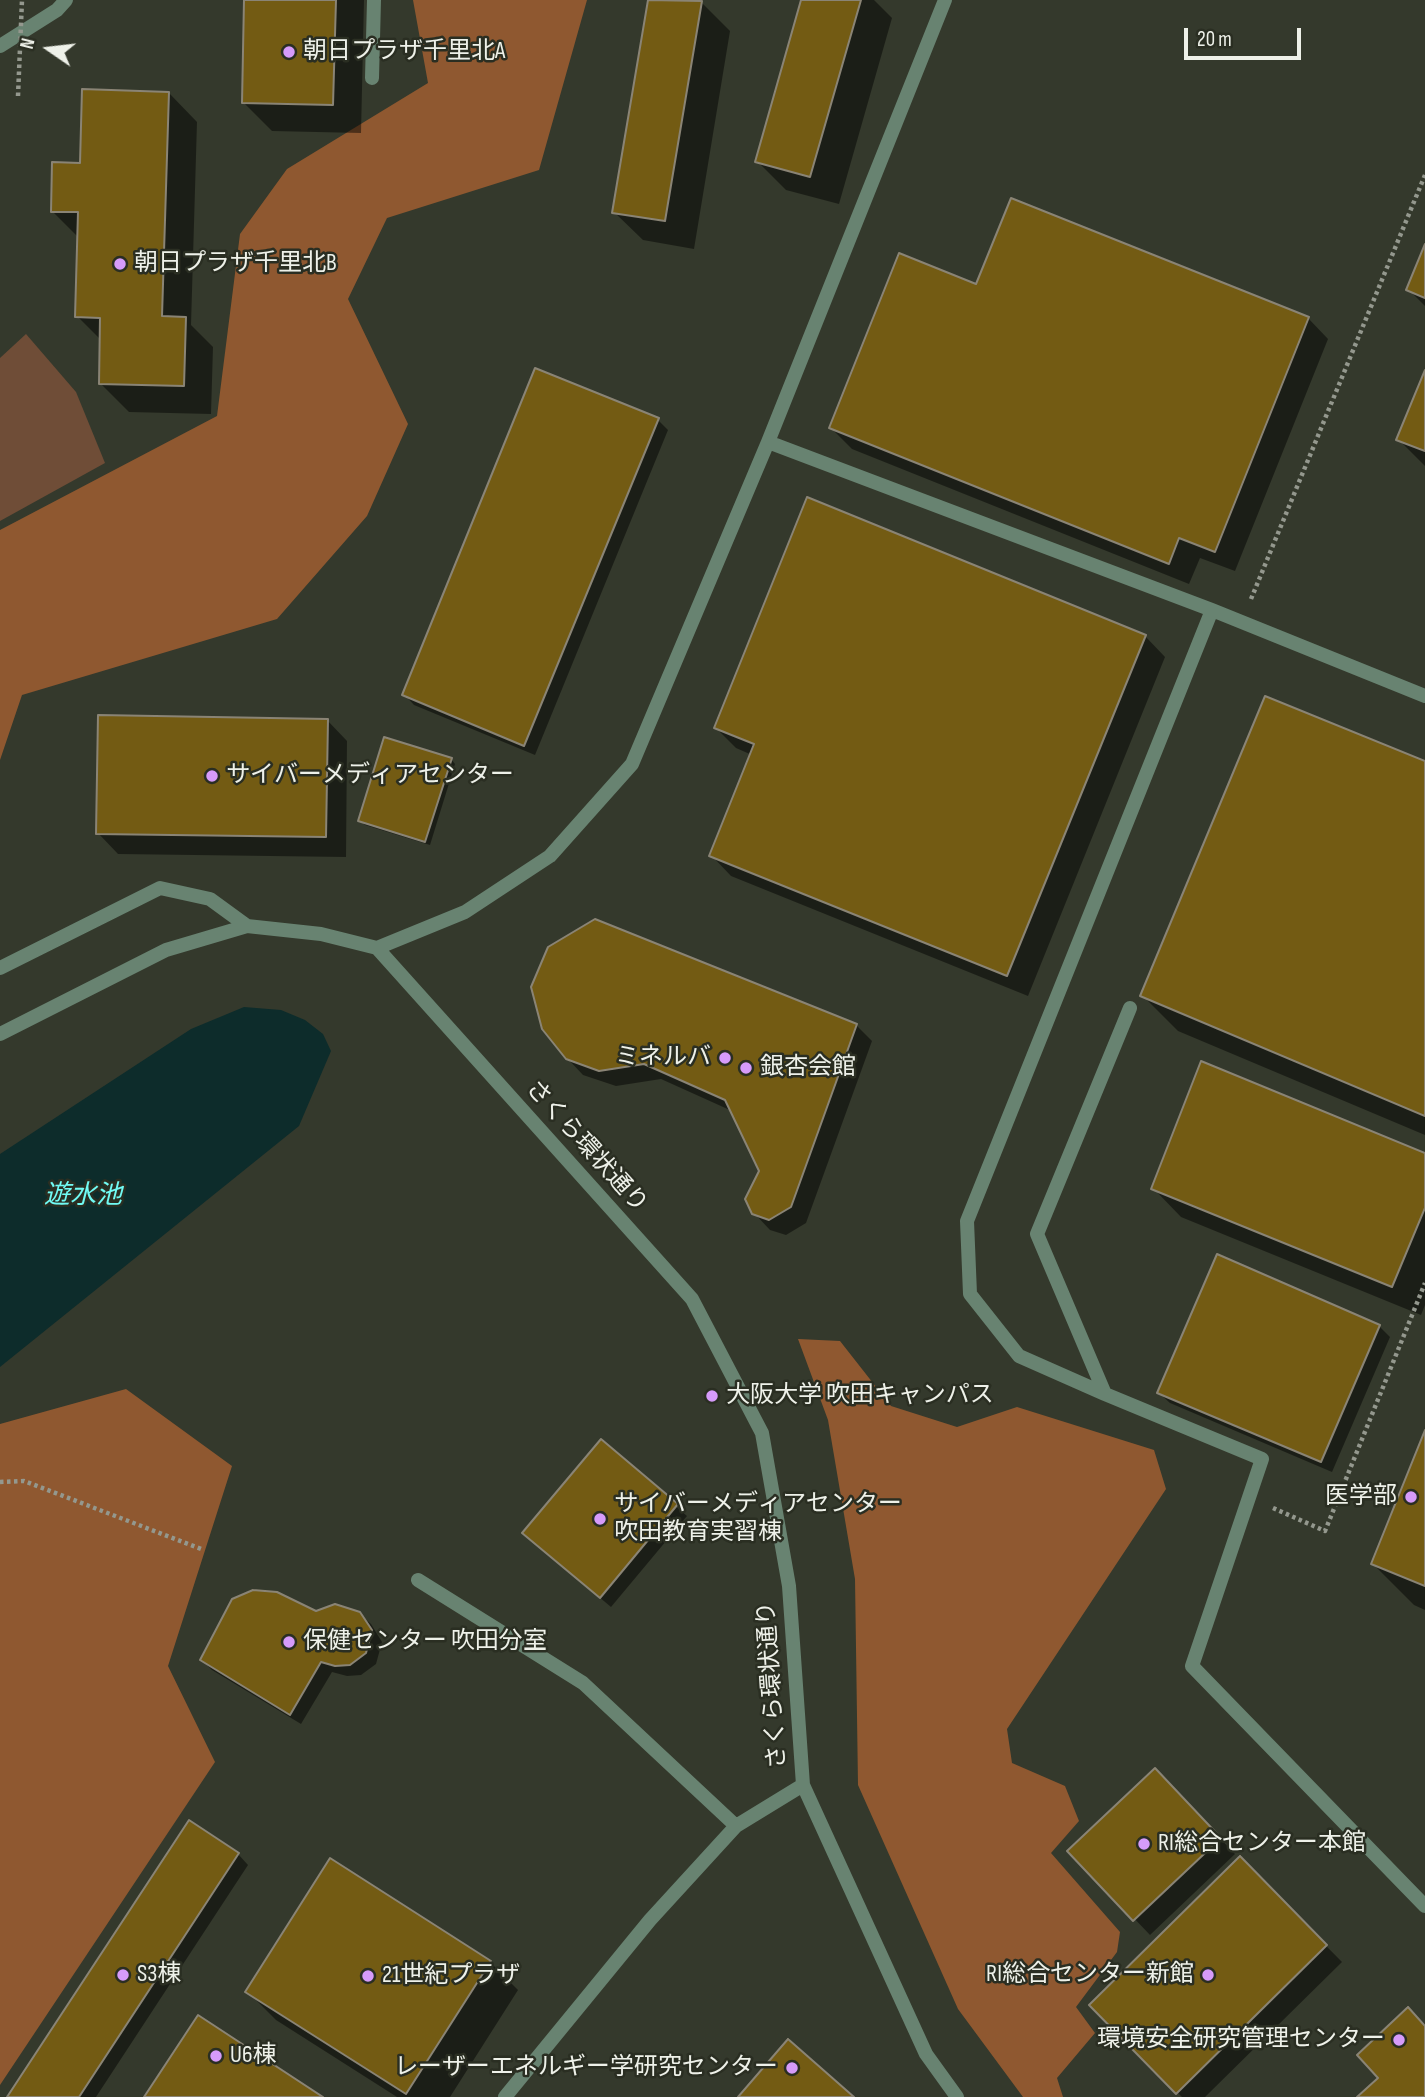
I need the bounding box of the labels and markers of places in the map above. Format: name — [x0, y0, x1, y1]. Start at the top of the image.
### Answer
place label: 朝日プラザ千里北A — [303, 38, 505, 66]
marker: 朝日プラザ千里北A — [281, 44, 297, 60]
place label: 朝日プラザ千里北B — [134, 250, 337, 278]
marker: 朝日プラザ千里北B — [112, 256, 128, 272]
place label: サイバーメディアセンター — [226, 762, 514, 790]
marker: サイバーメディアセンター — [204, 768, 220, 784]
place label: ミネルバ — [615, 1044, 711, 1072]
marker: ミネルバ — [717, 1050, 733, 1066]
place label: 銀杏会館 — [760, 1054, 856, 1082]
marker: 銀杏会館 — [738, 1060, 754, 1076]
place label: 大阪大学 吹田キャンパス — [726, 1382, 994, 1410]
marker: 大阪大学 吹田キャンパス — [704, 1388, 720, 1404]
place label: 医学部 — [1325, 1483, 1397, 1511]
marker: 医学部 — [1403, 1489, 1419, 1505]
place label: サイバーメディアセンター 吹田教育実習棟 — [614, 1491, 902, 1547]
marker: サイバーメディアセンター 吹田教育実習棟 — [592, 1511, 608, 1527]
place label: 保健センター 吹田分室 — [303, 1628, 547, 1656]
marker: 保健センター 吹田分室 — [281, 1634, 297, 1650]
place label: RI総合センター本館 — [1158, 1830, 1366, 1858]
marker: RI総合センター本館 — [1136, 1836, 1152, 1852]
place label: S3棟 — [137, 1961, 181, 1989]
place label: RI総合センター新館 — [986, 1961, 1194, 1989]
place label: 21世紀プラザ — [382, 1962, 520, 1990]
marker: S3棟 — [115, 1967, 131, 1983]
marker: RI総合センター新館 — [1200, 1967, 1216, 1983]
marker: 21世紀プラザ — [360, 1968, 376, 1984]
place label: 環境安全研究管理センター — [1097, 2026, 1385, 2054]
marker: 環境安全研究管理センター — [1391, 2032, 1407, 2048]
place label: U6棟 — [230, 2042, 276, 2070]
marker: U6棟 — [208, 2048, 224, 2064]
place label: レーザーエネルギー学研究センター — [394, 2054, 778, 2082]
marker: レーザーエネルギー学研究センター — [784, 2060, 800, 2076]

